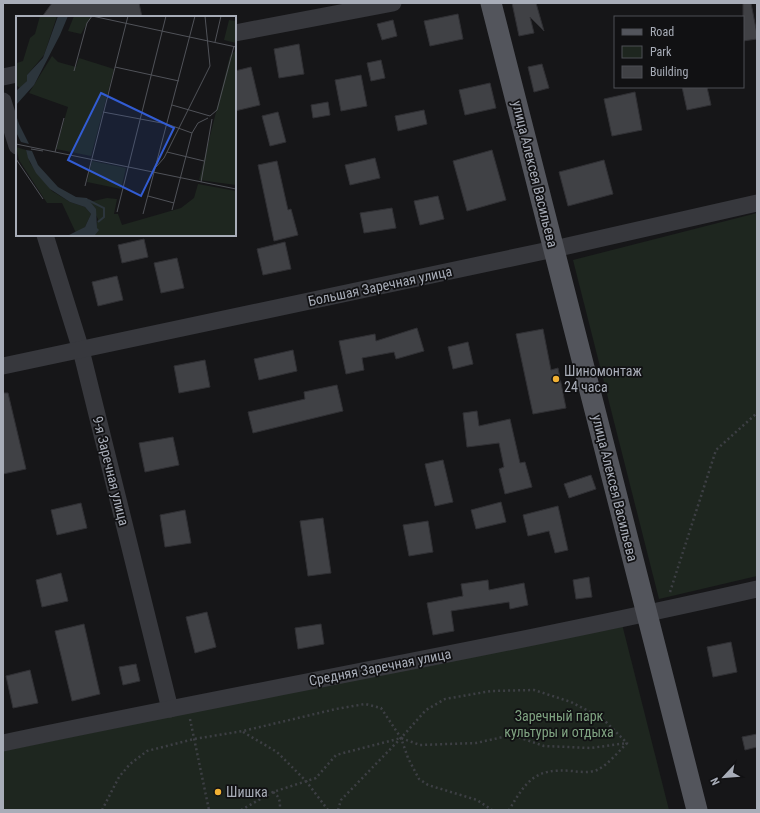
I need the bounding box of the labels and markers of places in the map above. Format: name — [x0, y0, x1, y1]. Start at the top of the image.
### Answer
place label: Шиномонтаж 24 часа — [564, 363, 642, 395]
marker: Шиномонтаж 24 часа — [551, 374, 561, 384]
place label: Шишка — [226, 784, 268, 800]
marker: Шишка — [213, 787, 223, 797]

